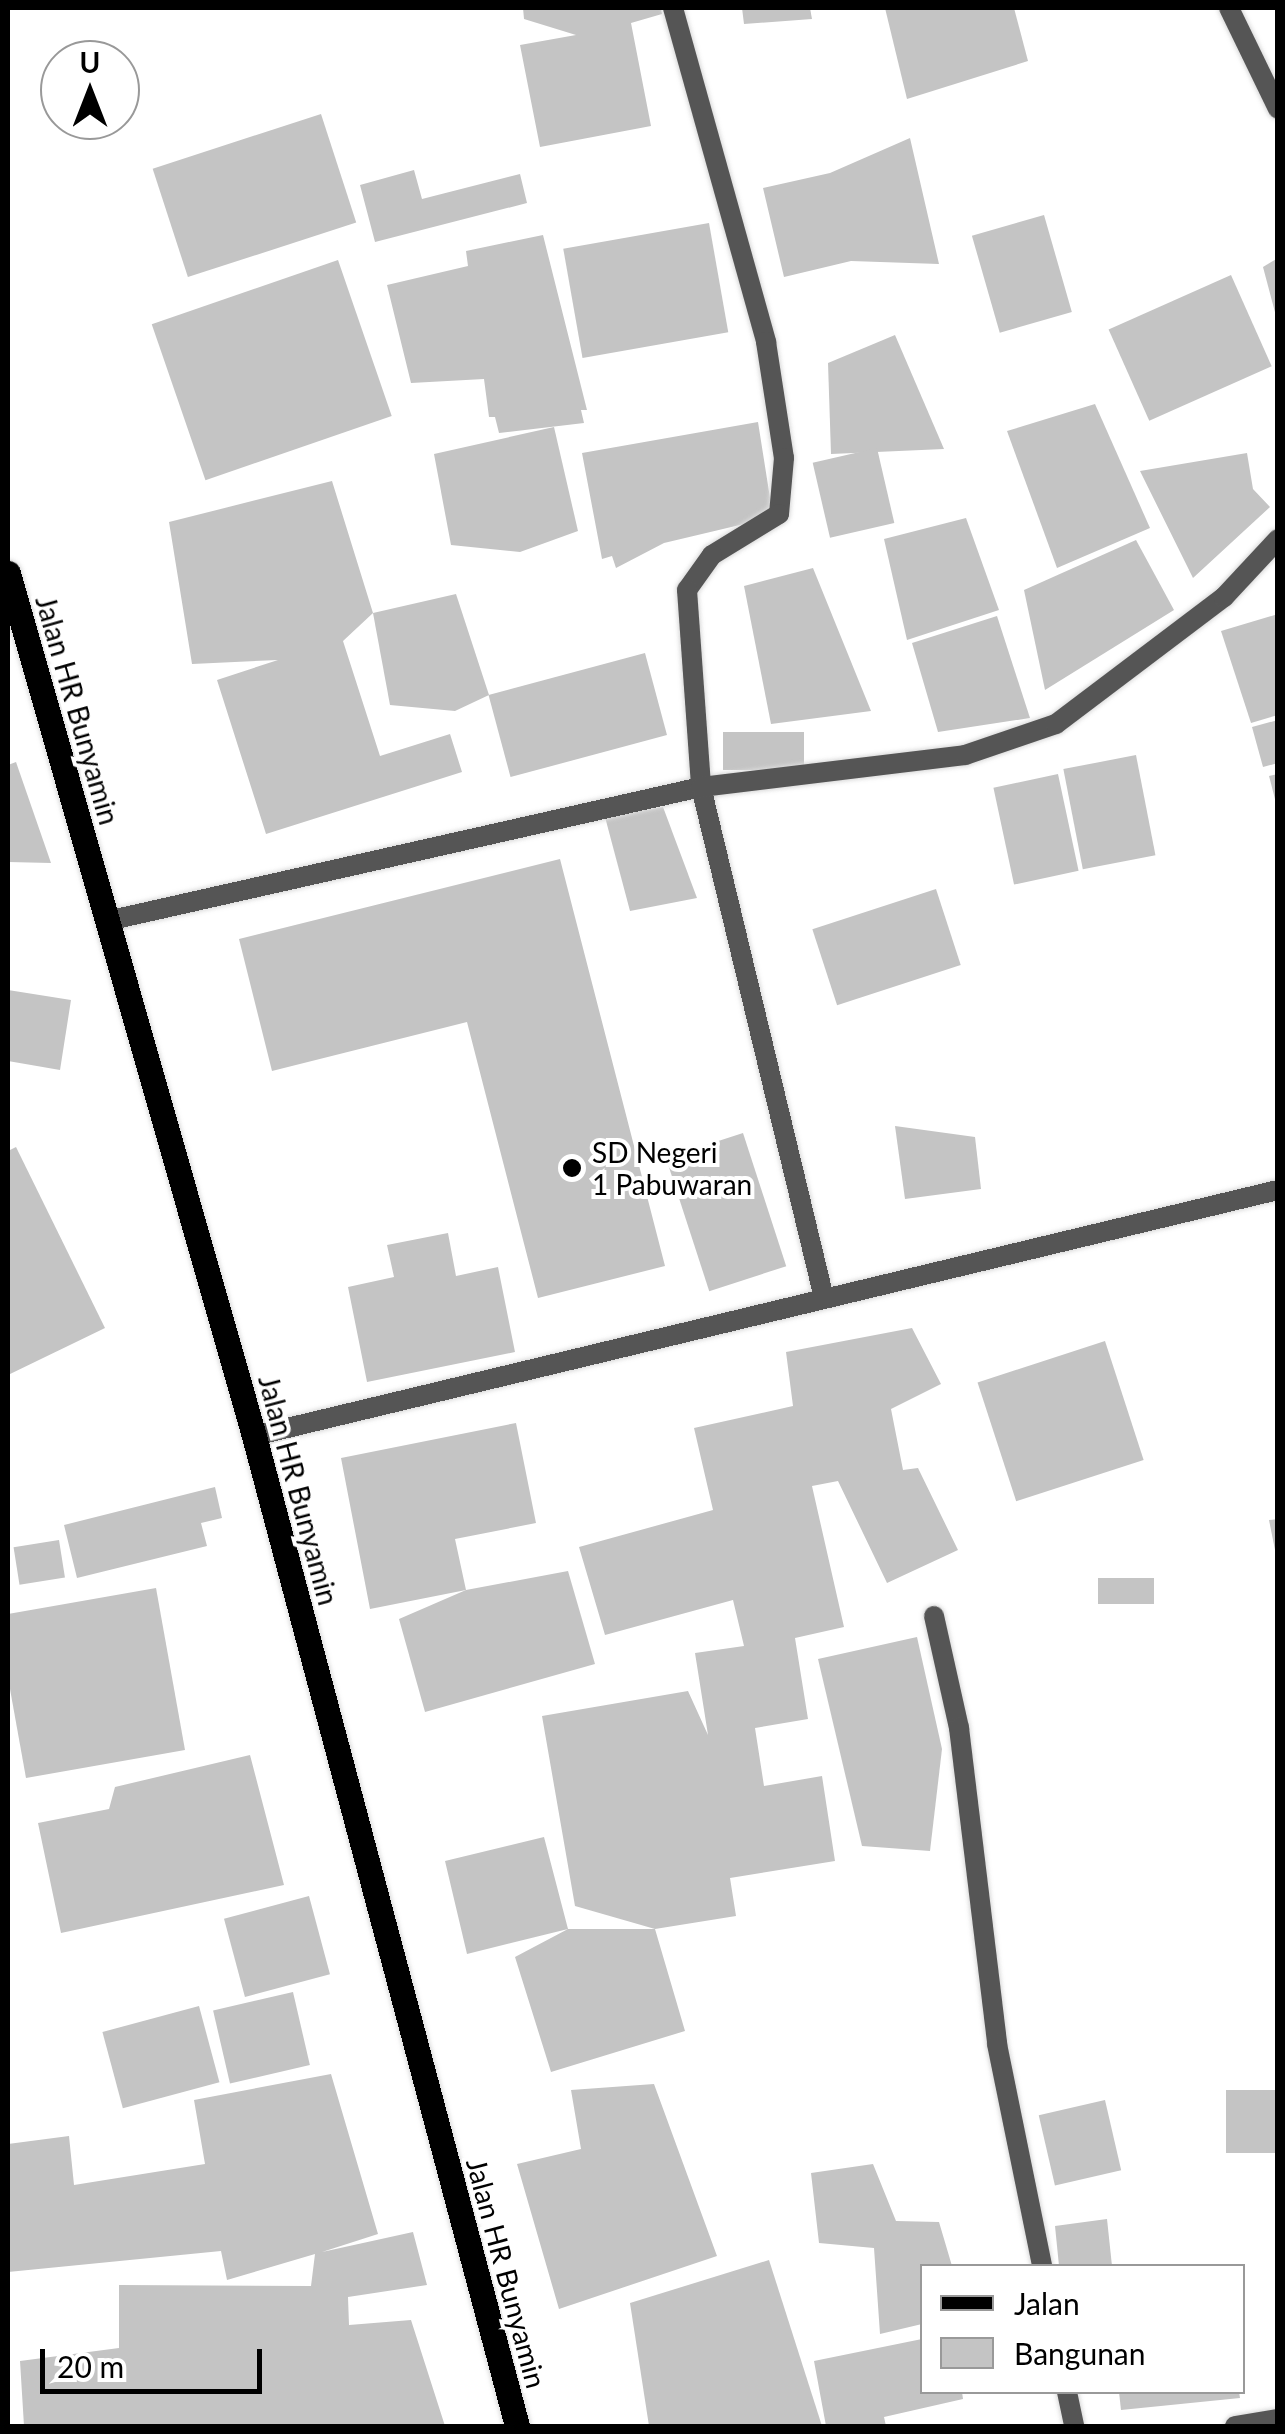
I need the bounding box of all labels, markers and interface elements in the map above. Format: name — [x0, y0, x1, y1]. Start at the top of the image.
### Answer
north arrow — [40, 40, 140, 140]
text: U — [80, 45, 100, 79]
street label: Jalan HR Bunyamin — [29, 592, 127, 828]
place label: SD Negeri 1 Pabuwaran — [592, 1135, 752, 1201]
marker: SD Negeri 1 Pabuwaran — [561, 1157, 583, 1179]
street label: Jalan HR Bunyamin — [252, 1371, 346, 1609]
street label: Jalan HR Bunyamin — [460, 2154, 554, 2392]
legend — [920, 2264, 1245, 2394]
text: Jalan — [1014, 2285, 1080, 2321]
scale bar — [45, 2329, 268, 2391]
text: Bangunan — [1014, 2335, 1146, 2371]
text: 20 m — [57, 2348, 124, 2384]

